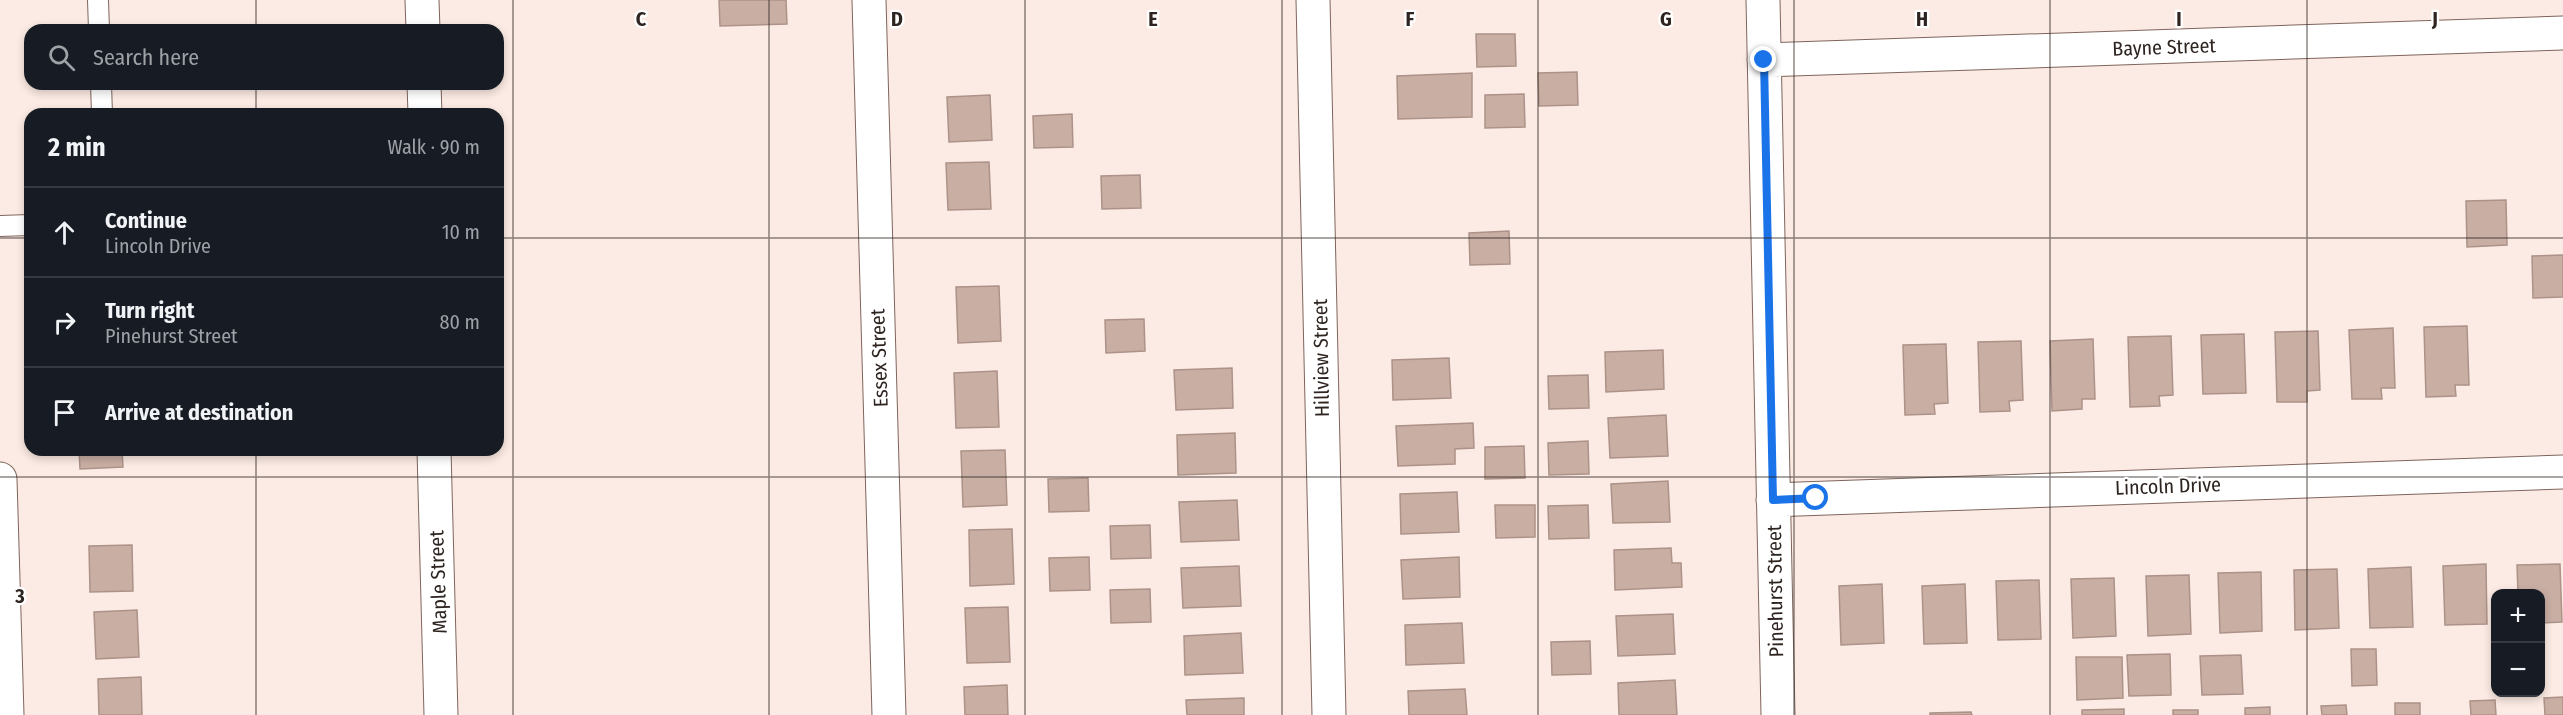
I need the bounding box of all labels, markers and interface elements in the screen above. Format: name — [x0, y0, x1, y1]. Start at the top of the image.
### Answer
text: C — [636, 7, 647, 31]
text: D — [891, 7, 903, 31]
text: E — [1148, 7, 1158, 31]
text: F — [1406, 7, 1415, 31]
text: G — [1660, 7, 1672, 31]
text: H — [1916, 7, 1928, 31]
text: I — [2176, 7, 2182, 31]
text: J — [2431, 7, 2438, 31]
search box — [24, 24, 504, 90]
street label: Bayne Street — [2112, 33, 2217, 61]
icon: search — [45, 41, 78, 74]
text: Search here — [93, 44, 199, 71]
route end — [1750, 46, 1776, 72]
text: 2 min — [48, 132, 106, 163]
text: Walk · 90 m — [388, 135, 480, 159]
text: Continue — [105, 207, 187, 234]
icon: ahead — [48, 216, 81, 249]
text: 10 m — [442, 220, 480, 244]
text: Lincoln Drive — [105, 234, 211, 258]
text: Turn right — [105, 297, 194, 324]
street label: Hillview Street — [1308, 298, 1334, 417]
icon: right — [48, 306, 81, 339]
street label: Essex Street — [865, 308, 893, 408]
text: 80 m — [440, 310, 480, 334]
text: Pinehurst Street — [105, 324, 238, 348]
icon: arrive — [48, 396, 81, 429]
text: Arrive at destination — [105, 399, 293, 426]
street label: Lincoln Drive — [2115, 472, 2221, 500]
route start — [1802, 484, 1828, 510]
street label: Pinehurst Street — [1762, 524, 1788, 657]
street label: Maple Street — [424, 529, 452, 634]
text: 3 — [14, 584, 25, 608]
map controls — [2491, 589, 2545, 697]
button: + — [2491, 589, 2545, 643]
button: − — [2491, 643, 2545, 697]

